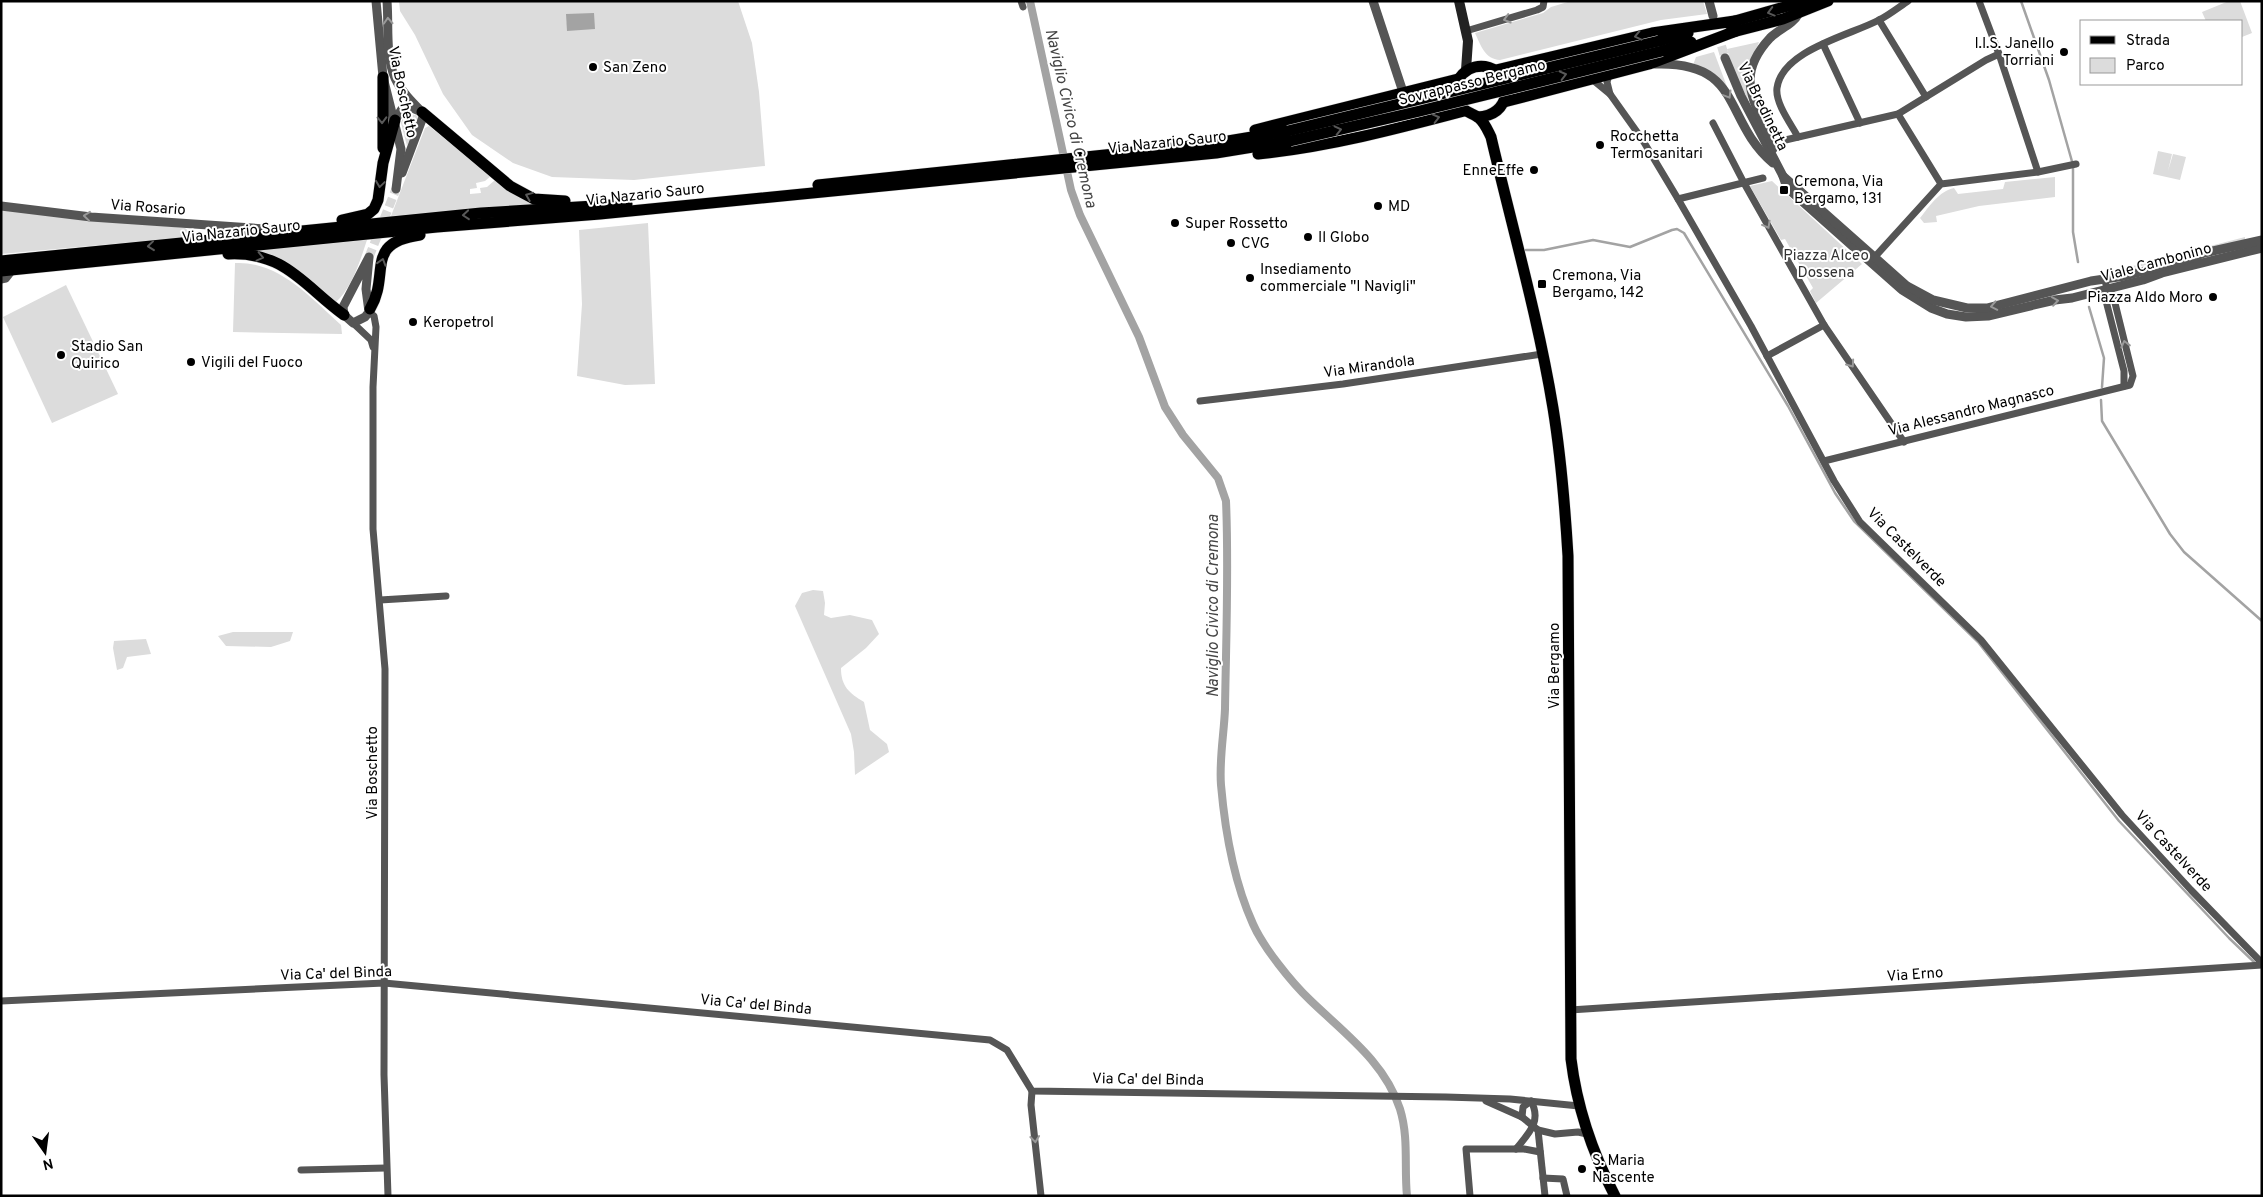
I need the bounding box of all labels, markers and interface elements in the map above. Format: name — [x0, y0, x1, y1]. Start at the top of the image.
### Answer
one-way arrow — [1767, 7, 1775, 17]
one-way arrow — [1504, 13, 1512, 23]
one-way arrow — [383, 16, 394, 24]
legend — [2080, 20, 2243, 85]
water label: Naviglio Civico di Cremona — [1040, 27, 1101, 211]
one-way arrow — [1633, 30, 1642, 41]
text: Strada — [2126, 32, 2170, 51]
place label: I.I.S. Janello Torriani — [1974, 35, 2054, 71]
street label: Via Boschetto — [383, 45, 421, 140]
marker: I.I.S. Janello Torriani — [2058, 46, 2070, 58]
street label: Sovrappasso Bergamo — [1397, 56, 1548, 111]
text: Parco — [2126, 57, 2165, 76]
place label: San Zeno — [603, 59, 667, 78]
street label: Via Bredinetta — [1732, 59, 1791, 154]
marker: San Zeno — [587, 61, 599, 73]
one-way arrow — [1559, 70, 1568, 81]
one-way arrow — [1721, 89, 1731, 98]
one-way arrow — [1432, 113, 1441, 124]
one-way arrow — [377, 116, 387, 124]
one-way arrow — [1333, 125, 1342, 136]
street label: Via Nazario Sauro — [1107, 128, 1228, 159]
place label: Rocchetta Termosanitari — [1610, 128, 1703, 164]
marker: Rocchetta Termosanitari — [1594, 139, 1606, 151]
place label: EnneEffe — [1463, 162, 1524, 181]
marker: EnneEffe — [1528, 164, 1540, 176]
place label: Cremona, Via Bergamo, 131 — [1794, 173, 1883, 209]
street label: Via Nazario Sauro — [585, 180, 706, 211]
one-way arrow — [375, 181, 386, 189]
marker: Cremona, Via Bergamo, 131 — [1778, 184, 1790, 196]
one-way arrow — [525, 191, 534, 202]
street label: Via Rosario — [109, 196, 186, 221]
place label: MD — [1388, 198, 1410, 217]
marker: MD — [1372, 200, 1384, 212]
one-way arrow — [462, 209, 470, 220]
one-way arrow — [83, 211, 91, 222]
place label: Super Rossetto — [1185, 215, 1288, 234]
street label: Via Nazario Sauro — [181, 217, 302, 248]
marker: Super Rossetto — [1169, 217, 1181, 229]
one-way arrow — [1761, 220, 1771, 229]
place label: Il Globo — [1318, 229, 1369, 248]
marker: Il Globo — [1302, 231, 1314, 243]
place label: CVG — [1241, 235, 1270, 254]
marker: CVG — [1225, 237, 1237, 249]
one-way arrow — [146, 240, 154, 251]
street label: Viale Cambonino — [2099, 240, 2214, 287]
park label: Piazza Alceo Dossena — [1783, 247, 1869, 283]
one-way arrow — [256, 251, 264, 262]
one-way arrow — [377, 258, 387, 267]
place label: Insediamento commerciale "I Navigli" — [1260, 261, 1416, 297]
place label: Cremona, Via Bergamo, 142 — [1552, 267, 1644, 303]
marker: Insediamento commerciale "I Navigli" — [1244, 272, 1256, 284]
marker: Cremona, Via Bergamo, 142 — [1536, 278, 1548, 290]
place label: Piazza Aldo Moro — [2087, 289, 2203, 308]
marker: Piazza Aldo Moro — [2207, 291, 2219, 303]
one-way arrow — [2052, 296, 2060, 307]
one-way arrow — [1990, 301, 1999, 311]
place label: Keropetrol — [423, 314, 494, 333]
marker: Keropetrol — [407, 316, 419, 328]
place label: Stadio San Quirico — [71, 338, 143, 374]
one-way arrow — [2120, 339, 2131, 348]
marker: Stadio San Quirico — [55, 349, 67, 361]
street label: Via Mirandola — [1322, 352, 1416, 383]
place label: Vigili del Fuoco — [201, 354, 303, 373]
marker: Vigili del Fuoco — [185, 356, 197, 368]
one-way arrow — [1845, 359, 1854, 368]
street label: Via Alessandro Magnasco — [1886, 382, 2056, 441]
street label: Via Castelverde — [1862, 504, 1950, 592]
water label: Naviglio Civico di Cremona — [1204, 514, 1224, 698]
street label: Via Bergamo — [1546, 623, 1565, 709]
street label: Via Boschetto — [364, 726, 383, 820]
street label: Via Castelverde — [2130, 807, 2216, 897]
street label: Via Ca' del Binda — [280, 963, 392, 986]
street label: Via Erno — [1886, 964, 1944, 987]
street label: Via Ca' del Binda — [699, 991, 812, 1020]
street label: Via Ca' del Binda — [1092, 1070, 1204, 1091]
north arrow — [20, 1127, 70, 1177]
one-way arrow — [1029, 1136, 1040, 1144]
place label: S. Maria Nascente — [1592, 1152, 1655, 1188]
text: N — [41, 1154, 55, 1173]
marker: S. Maria Nascente — [1576, 1163, 1588, 1175]

